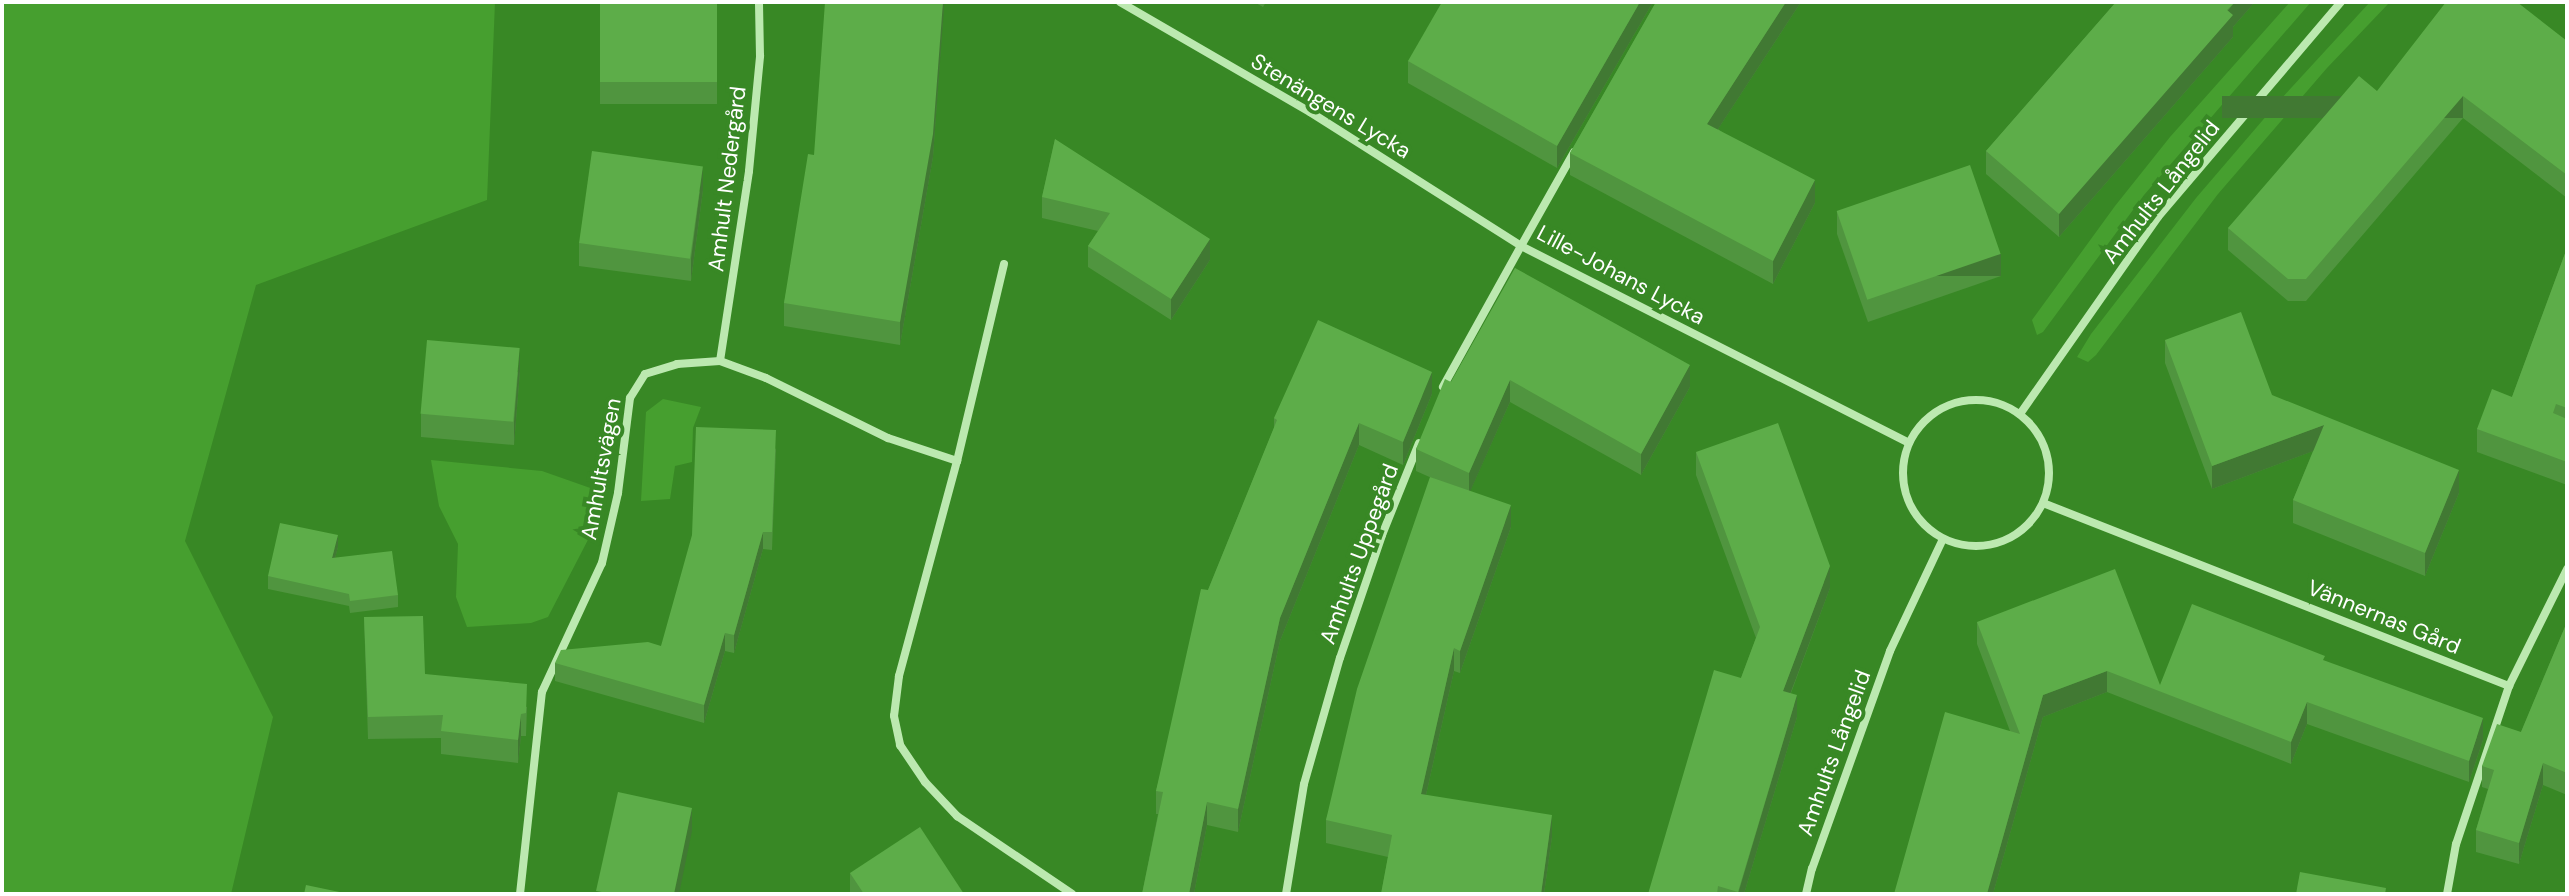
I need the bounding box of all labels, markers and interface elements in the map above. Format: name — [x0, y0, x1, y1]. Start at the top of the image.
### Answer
street label: Stenängens Lycka — [1246, 48, 1416, 164]
street label: Amhult Nedergård — [703, 85, 751, 273]
street label: Amhults Långelid — [2097, 115, 2225, 269]
street label: Lille-Johans Lycka — [1533, 220, 1709, 330]
street label: Amhultsvägen — [576, 396, 626, 542]
street label: Amhults Uppegård — [1314, 460, 1404, 648]
street label: Vännernas Gård — [2303, 574, 2465, 660]
street label: Amhults Långelid — [1792, 667, 1876, 839]

